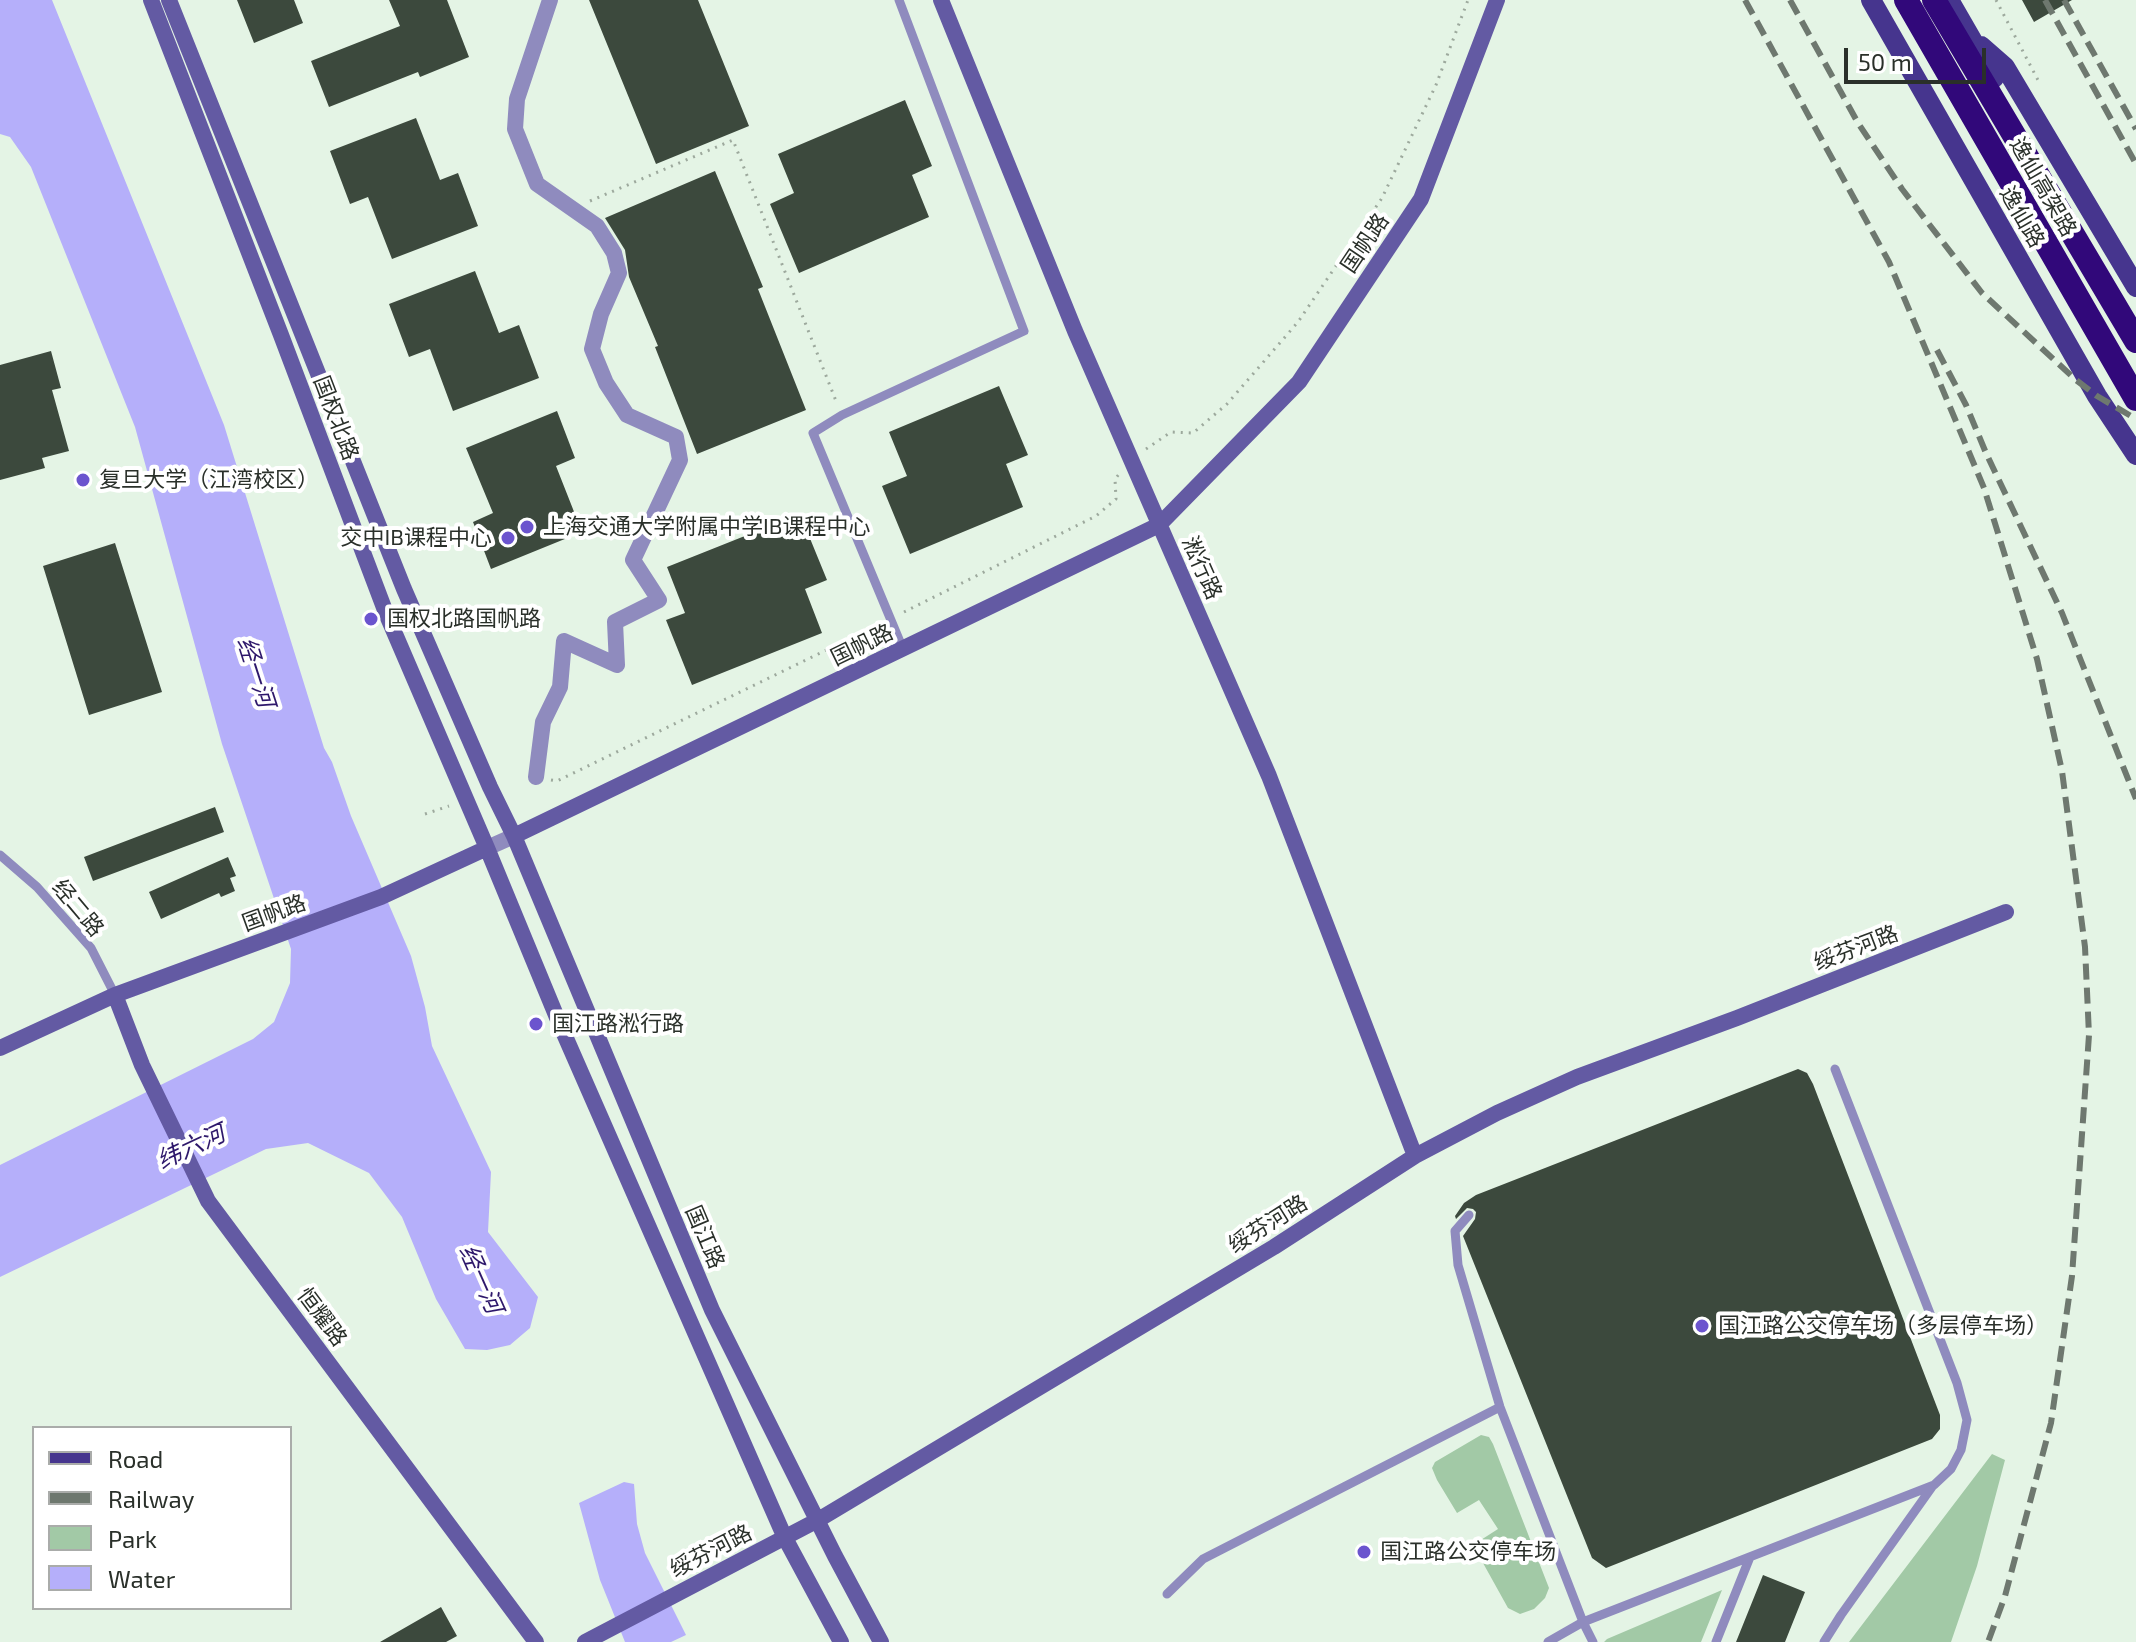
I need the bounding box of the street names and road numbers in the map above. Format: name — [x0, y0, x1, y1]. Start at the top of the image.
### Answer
street label: 逸仙高架路 — [2004, 133, 2082, 241]
street label: 逸仙路 — [1994, 182, 2050, 252]
street label: 国帆路 — [1336, 208, 1394, 278]
street label: 国权北路 — [308, 372, 364, 464]
street label: 淞行路 — [1177, 532, 1227, 604]
street label: 国帆路 — [827, 619, 897, 671]
street label: 经二路 — [47, 874, 109, 942]
street label: 国帆路 — [238, 889, 310, 937]
street label: 绥芬河路 — [1810, 920, 1902, 976]
street label: 绥芬河路 — [1224, 1189, 1312, 1259]
street label: 国江路 — [680, 1201, 730, 1273]
street label: 恒耀路 — [292, 1283, 352, 1351]
street label: 绥芬河路 — [666, 1519, 756, 1583]

